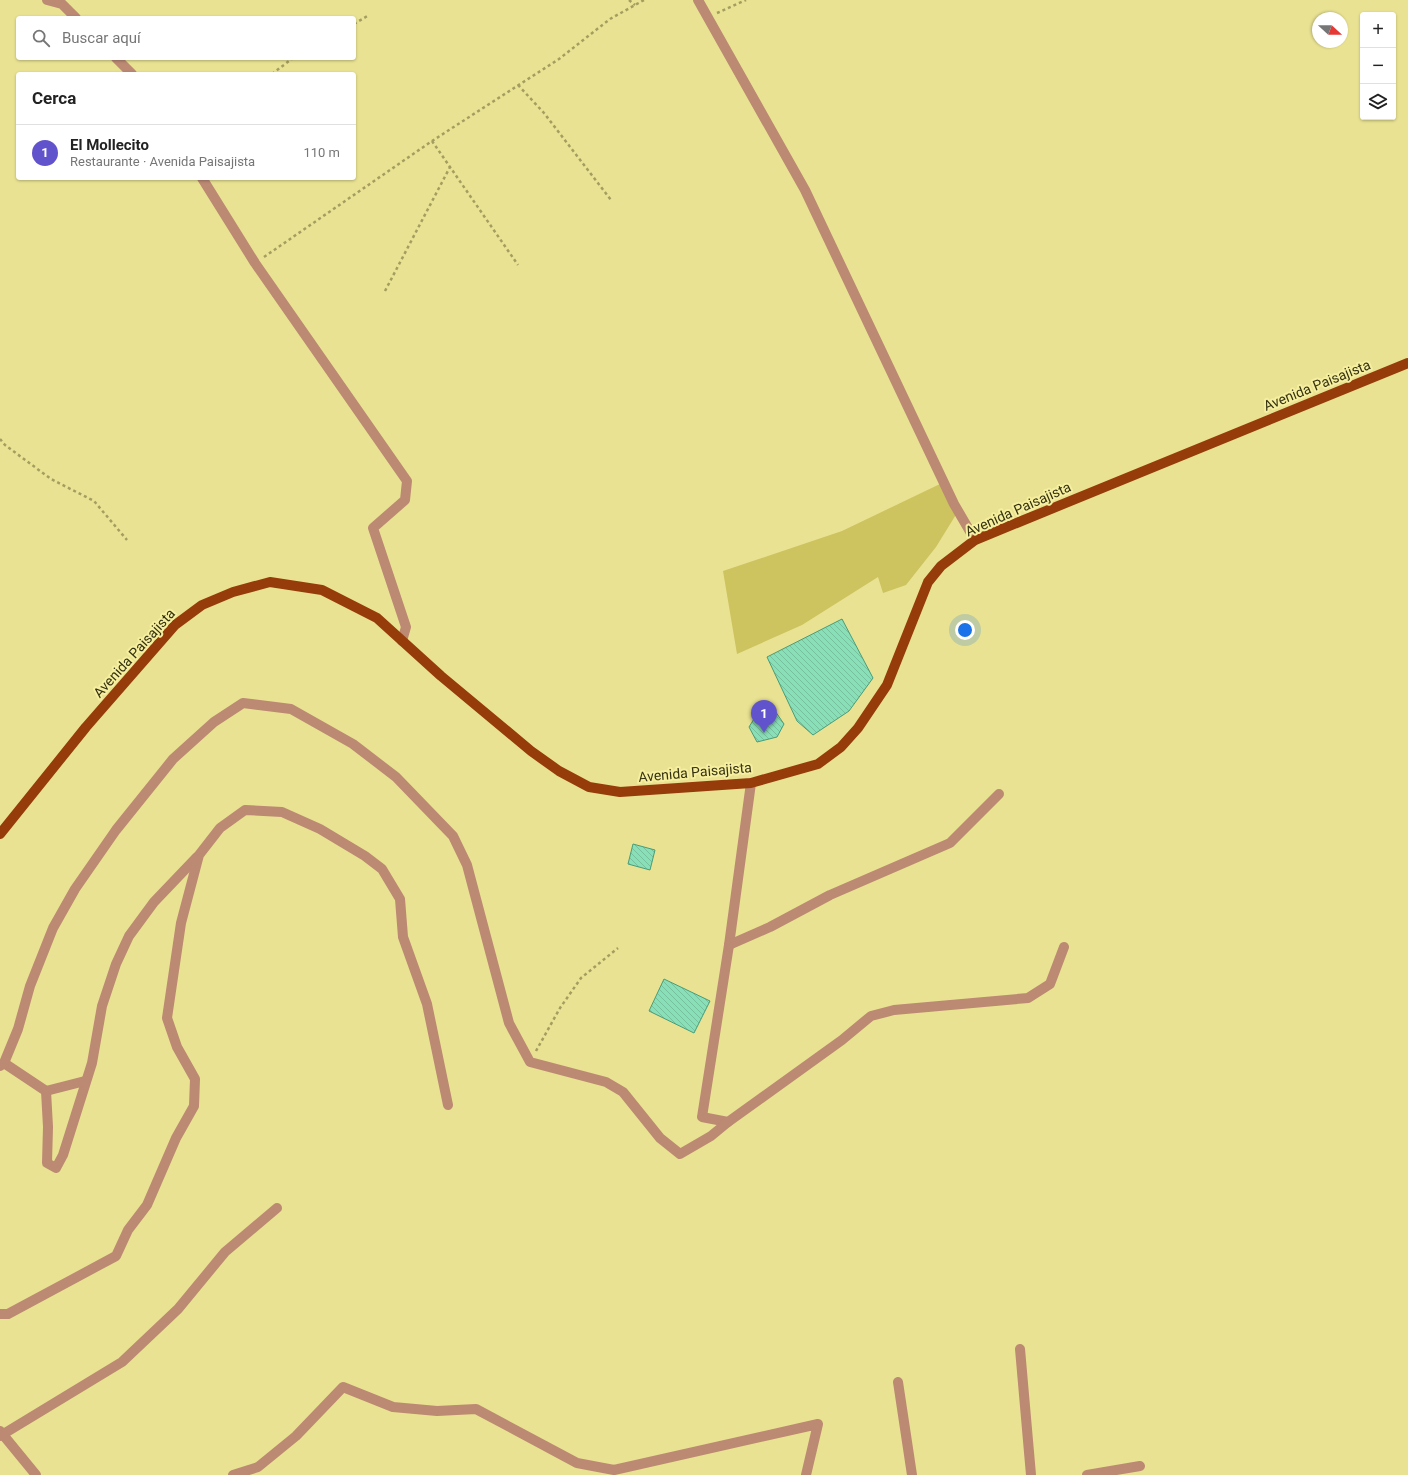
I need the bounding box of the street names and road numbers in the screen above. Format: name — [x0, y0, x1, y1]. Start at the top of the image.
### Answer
street label: Avenida Paisajista — [1261, 356, 1373, 414]
street label: Avenida Paisajista — [963, 479, 1073, 539]
street label: Avenida Paisajista — [90, 605, 178, 701]
street label: Avenida Paisajista — [638, 759, 752, 785]

